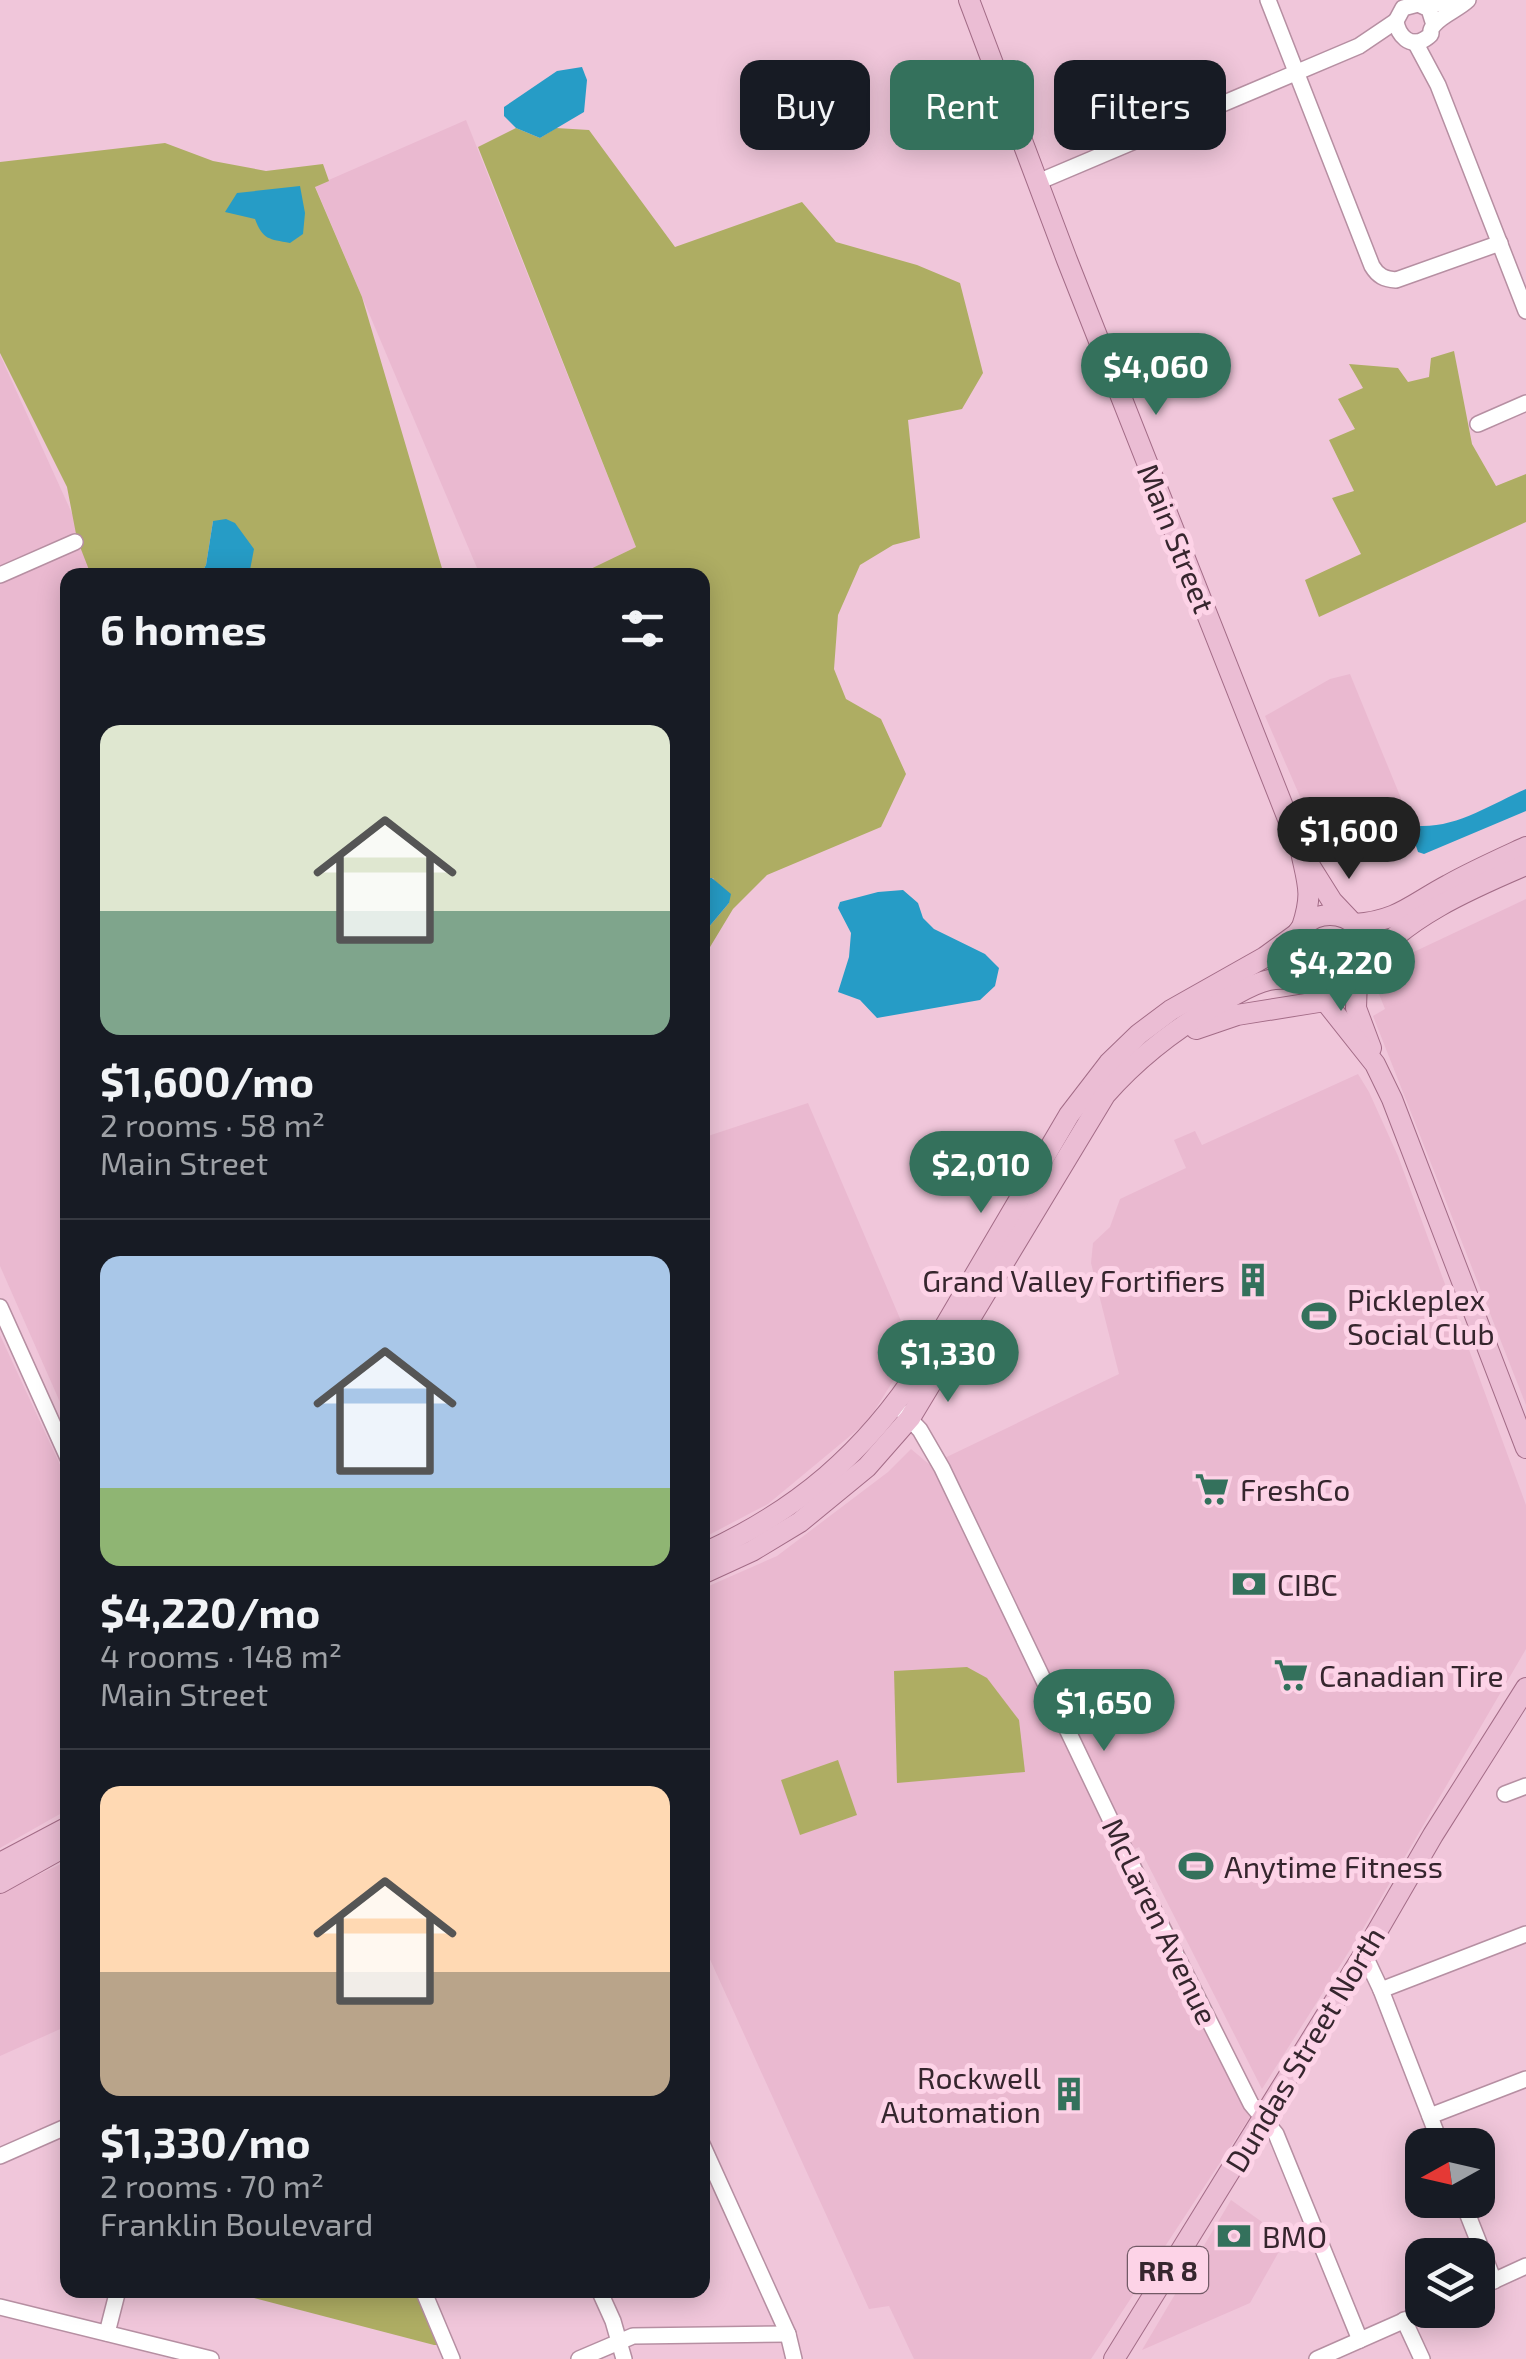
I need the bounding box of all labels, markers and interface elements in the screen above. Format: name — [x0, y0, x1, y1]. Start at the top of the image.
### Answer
chip: Buy — [740, 60, 870, 150]
chip: Rent — [890, 60, 1034, 150]
chip: Filters — [1054, 60, 1226, 150]
pin: $4,060 — [1075, 333, 1237, 418]
text: $4,060 — [1103, 346, 1209, 384]
street label: Main Street — [1131, 458, 1223, 618]
icon: filters — [615, 601, 670, 656]
text: 6 homes — [100, 603, 267, 653]
icon: home — [295, 790, 475, 970]
pin: $1,600 — [1268, 797, 1430, 882]
text: $1,600 — [1299, 810, 1399, 848]
pin: $4,220 — [1260, 929, 1422, 1014]
text: $4,220 — [1289, 942, 1393, 980]
text: $1,600/mo — [100, 1055, 314, 1105]
text: 2 rooms · 58 m² — [100, 1105, 325, 1143]
pin: $2,010 — [900, 1131, 1062, 1216]
text: Main Street — [100, 1143, 268, 1181]
text: $2,010 — [931, 1144, 1031, 1182]
building icon: Grand Valley Fortifiers — [1234, 1261, 1272, 1299]
place label: Grand Valley Fortifiers — [922, 1262, 1225, 1298]
place label: Pickleplex Social Club — [1347, 1281, 1495, 1351]
sports icon: Pickleplex Social Club — [1300, 1297, 1338, 1335]
pin: $1,330 — [867, 1320, 1029, 1405]
icon: home — [295, 1321, 475, 1501]
text: $1,330 — [900, 1333, 996, 1371]
supermarket icon: FreshCo — [1193, 1470, 1231, 1508]
place label: FreshCo — [1240, 1471, 1350, 1507]
bank icon: CIBC — [1230, 1565, 1268, 1603]
place label: CIBC — [1277, 1566, 1338, 1602]
text: $4,220/mo — [100, 1586, 320, 1636]
text: 4 rooms · 148 m² — [100, 1636, 342, 1674]
supermarket icon: Canadian Tire — [1272, 1656, 1310, 1694]
place label: Canadian Tire — [1319, 1657, 1504, 1693]
pin: $1,650 — [1023, 1669, 1185, 1754]
text: Main Street — [100, 1674, 268, 1712]
text: $1,650 — [1056, 1682, 1152, 1720]
street label: McLaren Avenue — [1096, 1812, 1226, 2030]
sports icon: Anytime Fitness — [1177, 1847, 1215, 1885]
place label: Anytime Fitness — [1224, 1848, 1443, 1884]
icon: home — [295, 1851, 475, 2031]
street label: Dundas Street North — [1217, 1920, 1391, 2178]
place label: Rockwell Automation — [881, 2059, 1041, 2129]
building icon: Rockwell Automation — [1050, 2075, 1088, 2113]
text: $1,330/mo — [100, 2116, 310, 2166]
north arrow — [1405, 2128, 1495, 2218]
map controls — [1405, 2128, 1495, 2328]
text: 2 rooms · 70 m² — [100, 2166, 324, 2204]
text: Franklin Boulevard — [100, 2204, 373, 2242]
bank icon: BMO — [1215, 2217, 1253, 2255]
place label: BMO — [1262, 2218, 1327, 2254]
button: layers — [1405, 2238, 1495, 2328]
road number: RR 8 — [1128, 2247, 1208, 2293]

